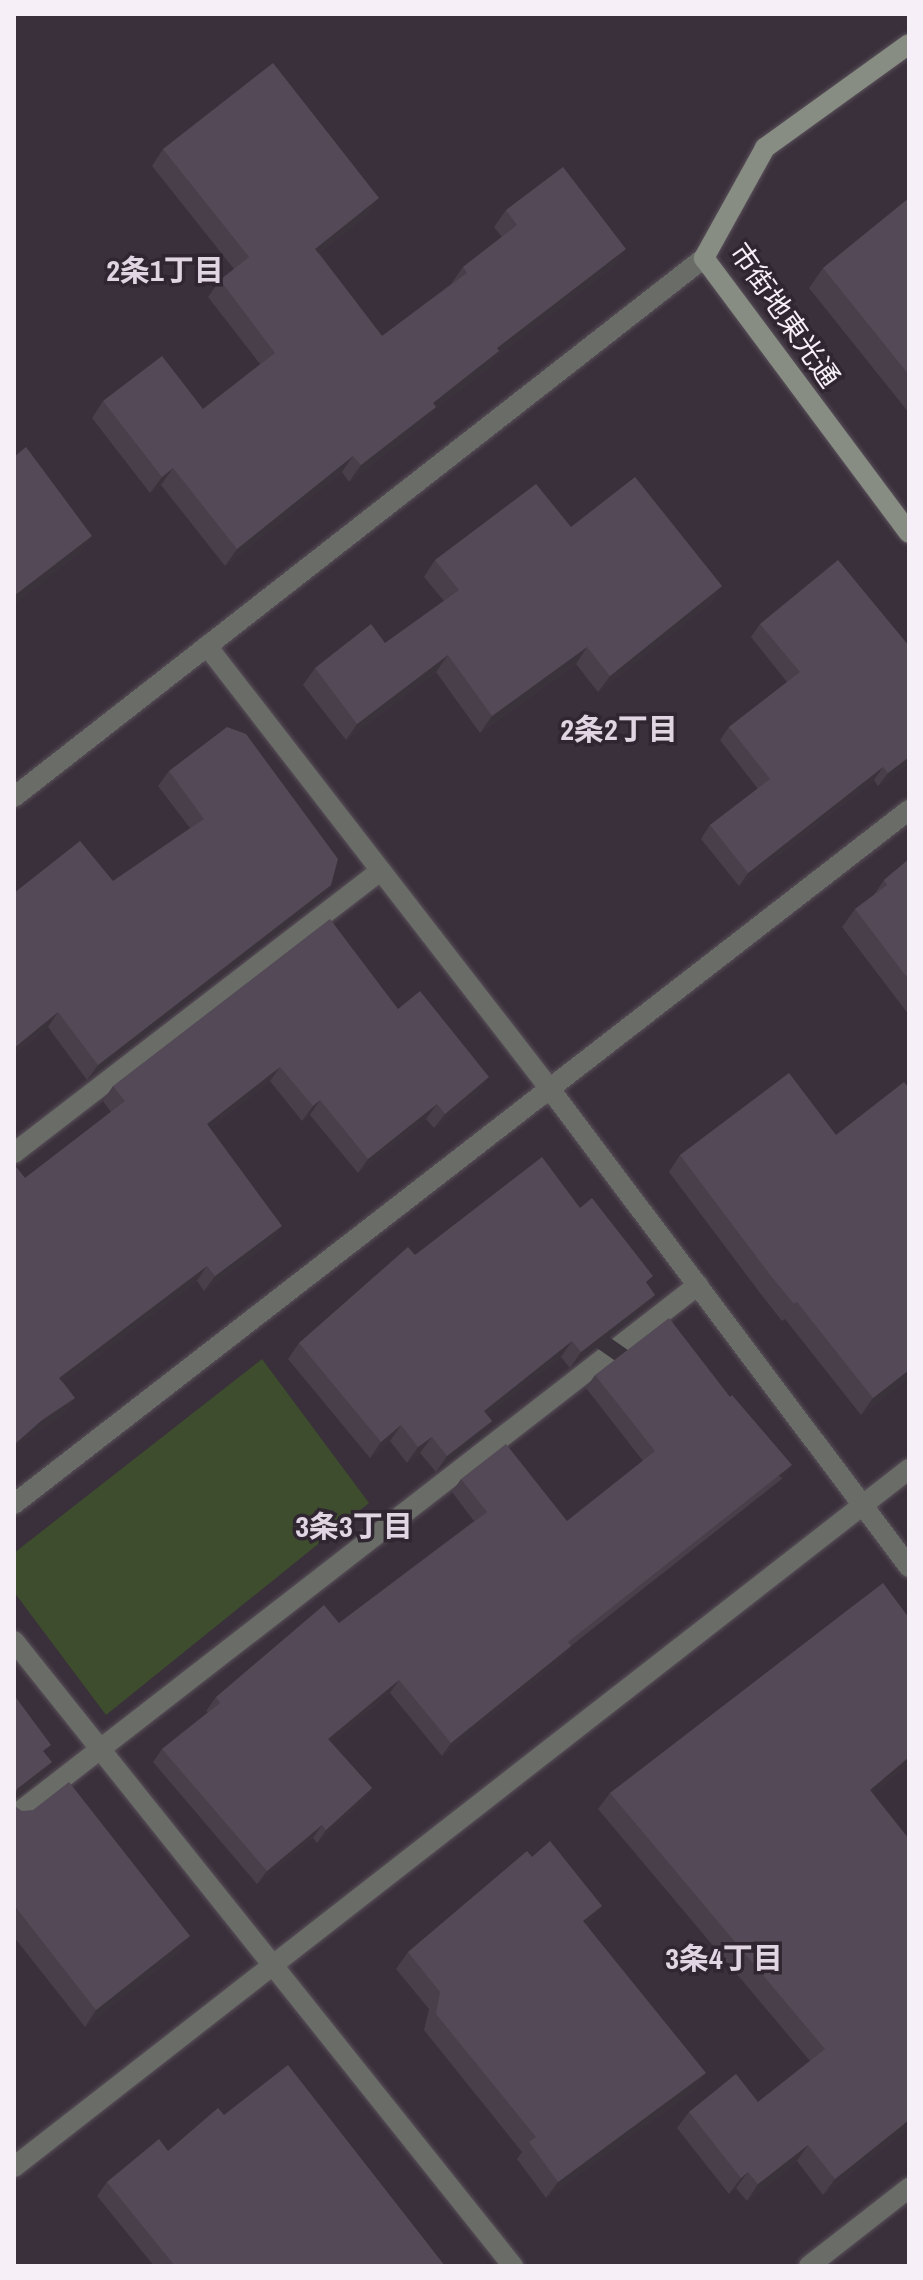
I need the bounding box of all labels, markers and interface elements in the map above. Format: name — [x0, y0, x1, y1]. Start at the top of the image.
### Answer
street label: 市街地東光通 — [723, 237, 847, 393]
district label: 2条1丁目 — [106, 252, 224, 288]
district label: 2条2丁目 — [560, 711, 678, 747]
district label: 3条3丁目 — [295, 1508, 413, 1544]
district label: 3条4丁目 — [665, 1940, 783, 1976]

